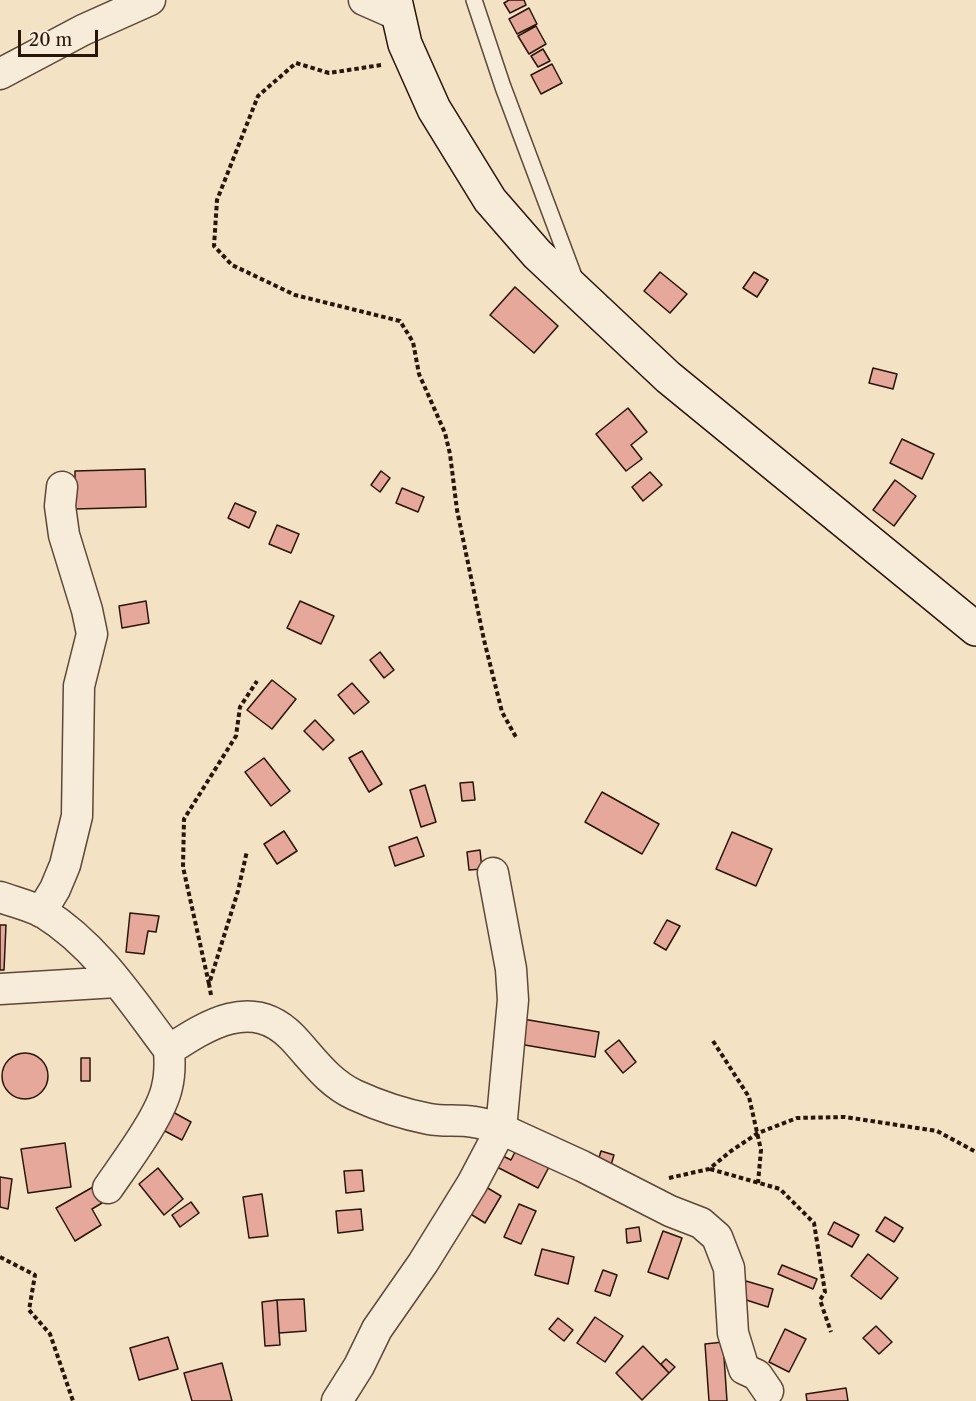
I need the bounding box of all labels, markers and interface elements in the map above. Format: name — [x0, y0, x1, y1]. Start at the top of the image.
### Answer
scale bar — [21, 18, 100, 56]
text: 20 m — [29, 29, 72, 51]

